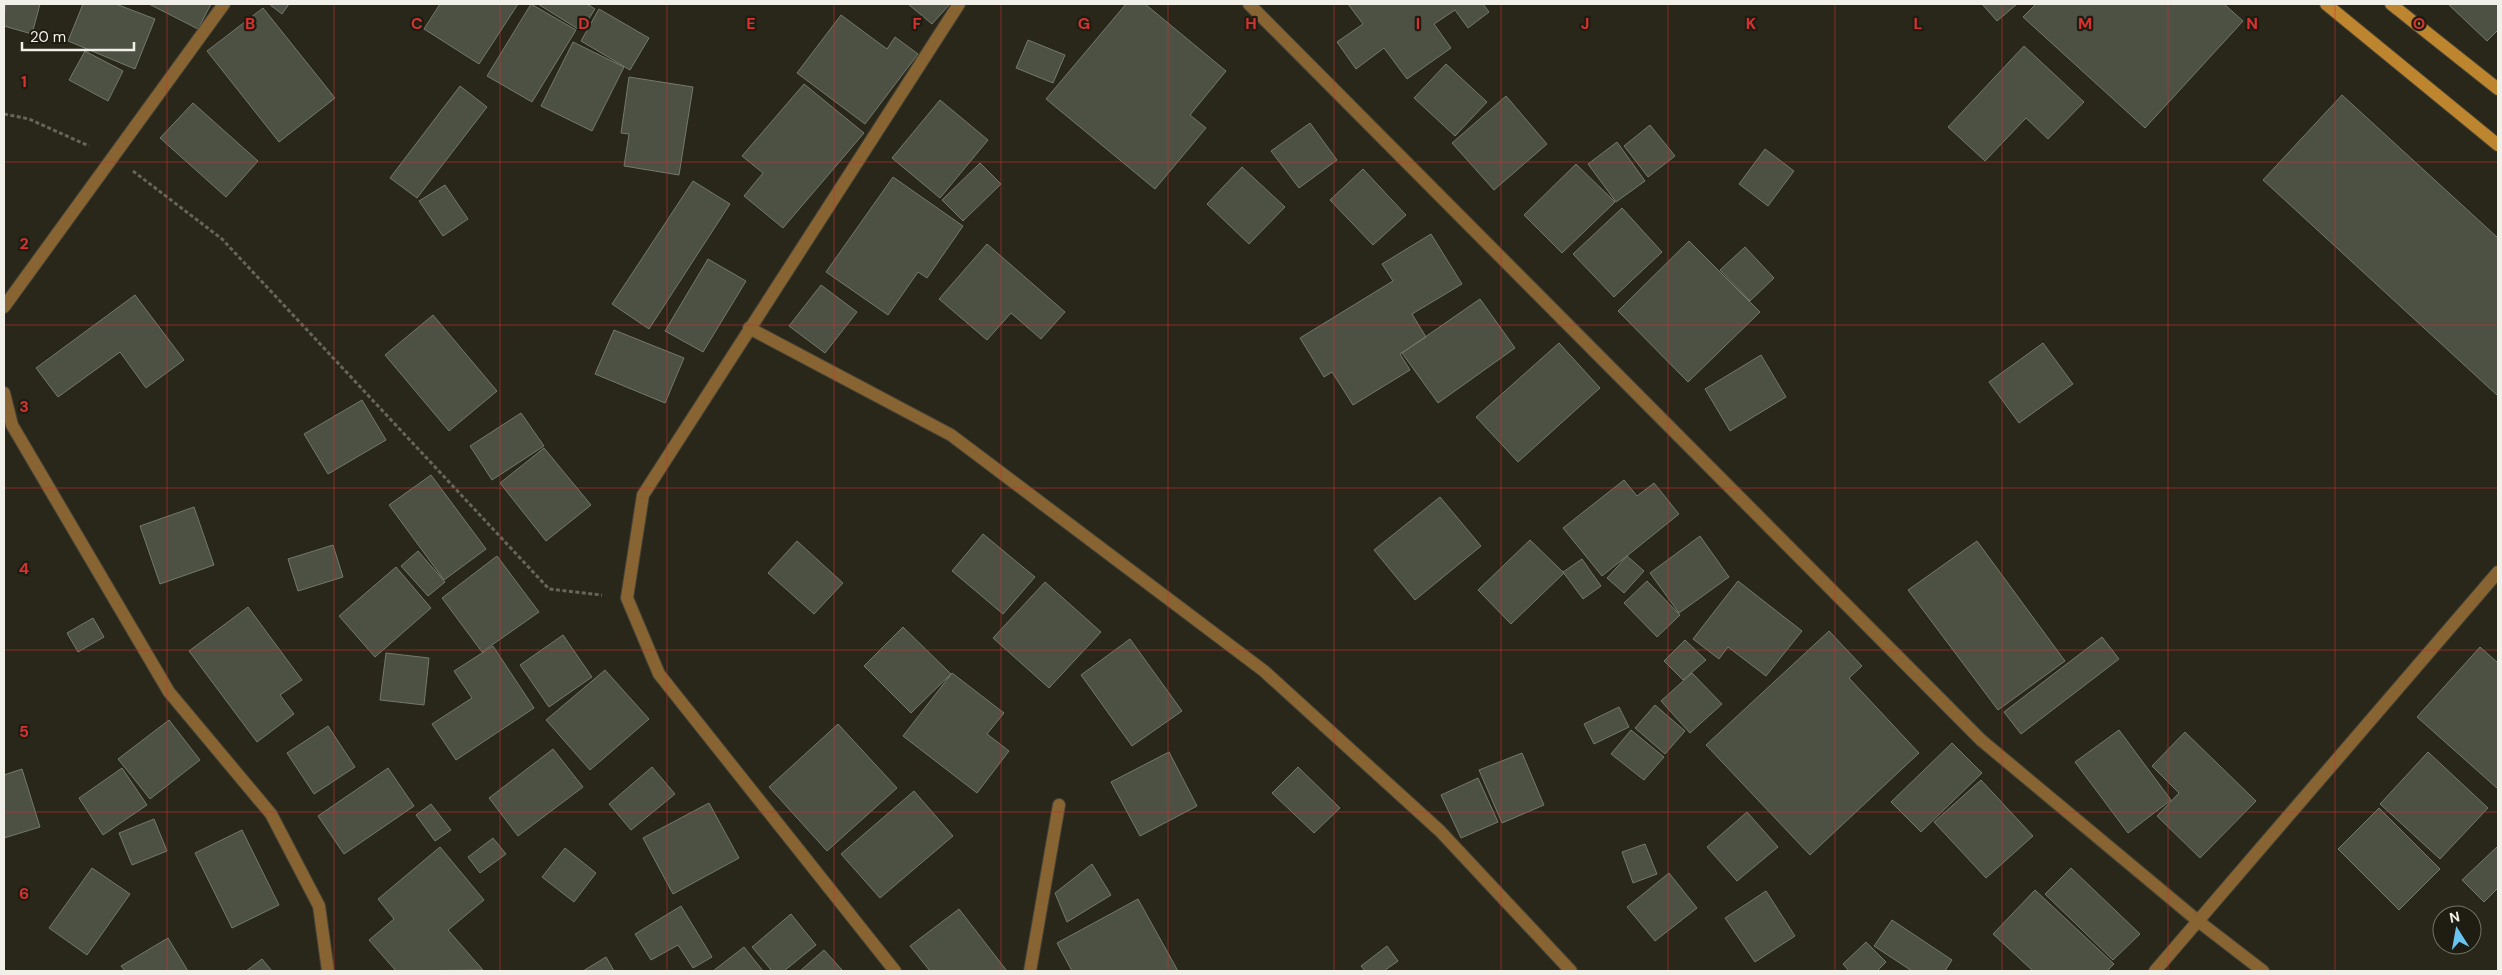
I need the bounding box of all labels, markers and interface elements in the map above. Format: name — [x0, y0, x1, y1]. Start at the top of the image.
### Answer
text: B — [245, 13, 255, 34]
text: C — [411, 13, 423, 34]
text: D — [578, 13, 590, 34]
text: E — [746, 13, 756, 34]
text: F — [913, 13, 922, 34]
text: G — [1078, 13, 1090, 34]
text: H — [1245, 13, 1257, 34]
text: I — [1416, 13, 1420, 34]
text: J — [1581, 13, 1589, 34]
text: K — [1746, 13, 1757, 34]
text: L — [1914, 13, 1923, 34]
text: M — [2078, 13, 2092, 34]
text: N — [2246, 13, 2258, 34]
text: O — [2413, 13, 2425, 34]
scale bar — [22, 20, 135, 52]
text: 20 m — [30, 27, 66, 47]
text: 1 — [21, 71, 27, 92]
text: 2 — [19, 233, 29, 254]
text: 3 — [19, 396, 29, 417]
text: 4 — [19, 558, 29, 579]
text: 5 — [19, 721, 29, 742]
text: 6 — [19, 883, 29, 904]
north arrow — [2432, 905, 2482, 955]
text: N — [2448, 907, 2461, 927]

